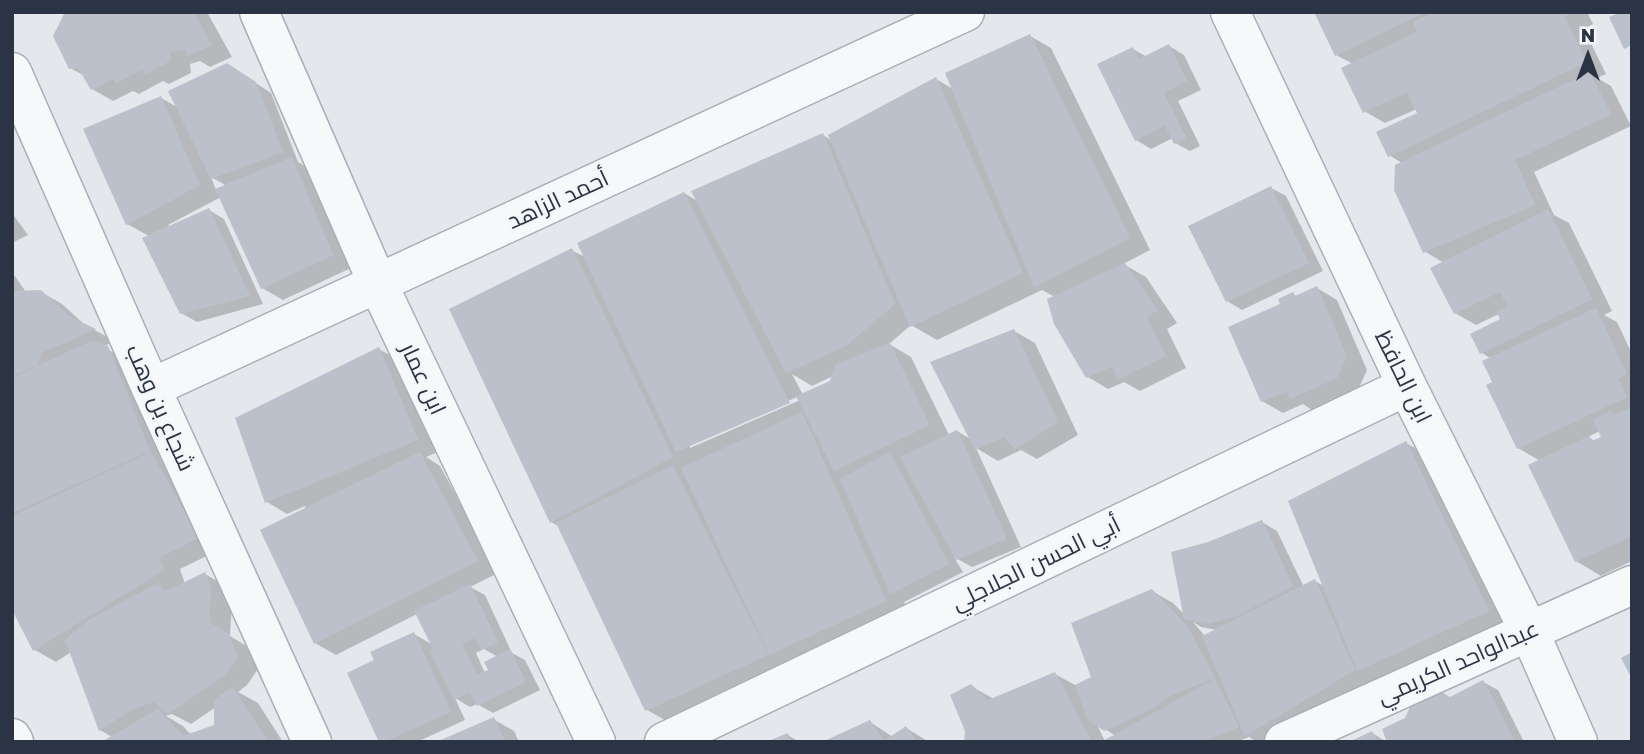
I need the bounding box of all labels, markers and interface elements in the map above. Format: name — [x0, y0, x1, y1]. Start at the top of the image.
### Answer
north arrow — [1553, 21, 1623, 91]
text: N — [1581, 23, 1595, 46]
street label: أحمد الزاهد — [503, 165, 613, 235]
street label: ابن الحافظ — [1369, 326, 1437, 428]
street label: ابن عمار — [394, 339, 452, 419]
street label: شجاع بن وهب — [120, 340, 200, 476]
street label: أبي الحسن الجلاجلي — [947, 511, 1125, 617]
street label: عبدالواحد الكريمي — [1373, 615, 1543, 711]

